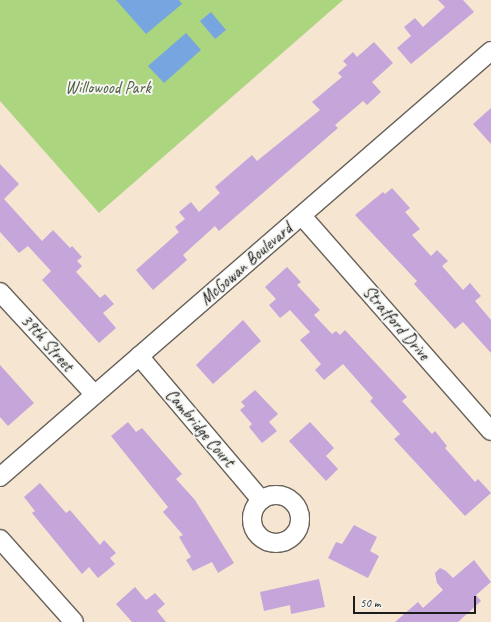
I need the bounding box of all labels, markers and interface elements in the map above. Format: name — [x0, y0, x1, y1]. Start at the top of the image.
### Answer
park label: Willowood Park — [65, 78, 151, 98]
street label: McGowan Boulevard — [196, 218, 296, 310]
street label: Stratford Drive — [358, 282, 434, 364]
street label: 39th Street — [16, 310, 78, 376]
street label: Cambridge Court — [161, 385, 239, 471]
scale bar — [355, 588, 478, 614]
text: 50 m — [360, 595, 380, 611]

